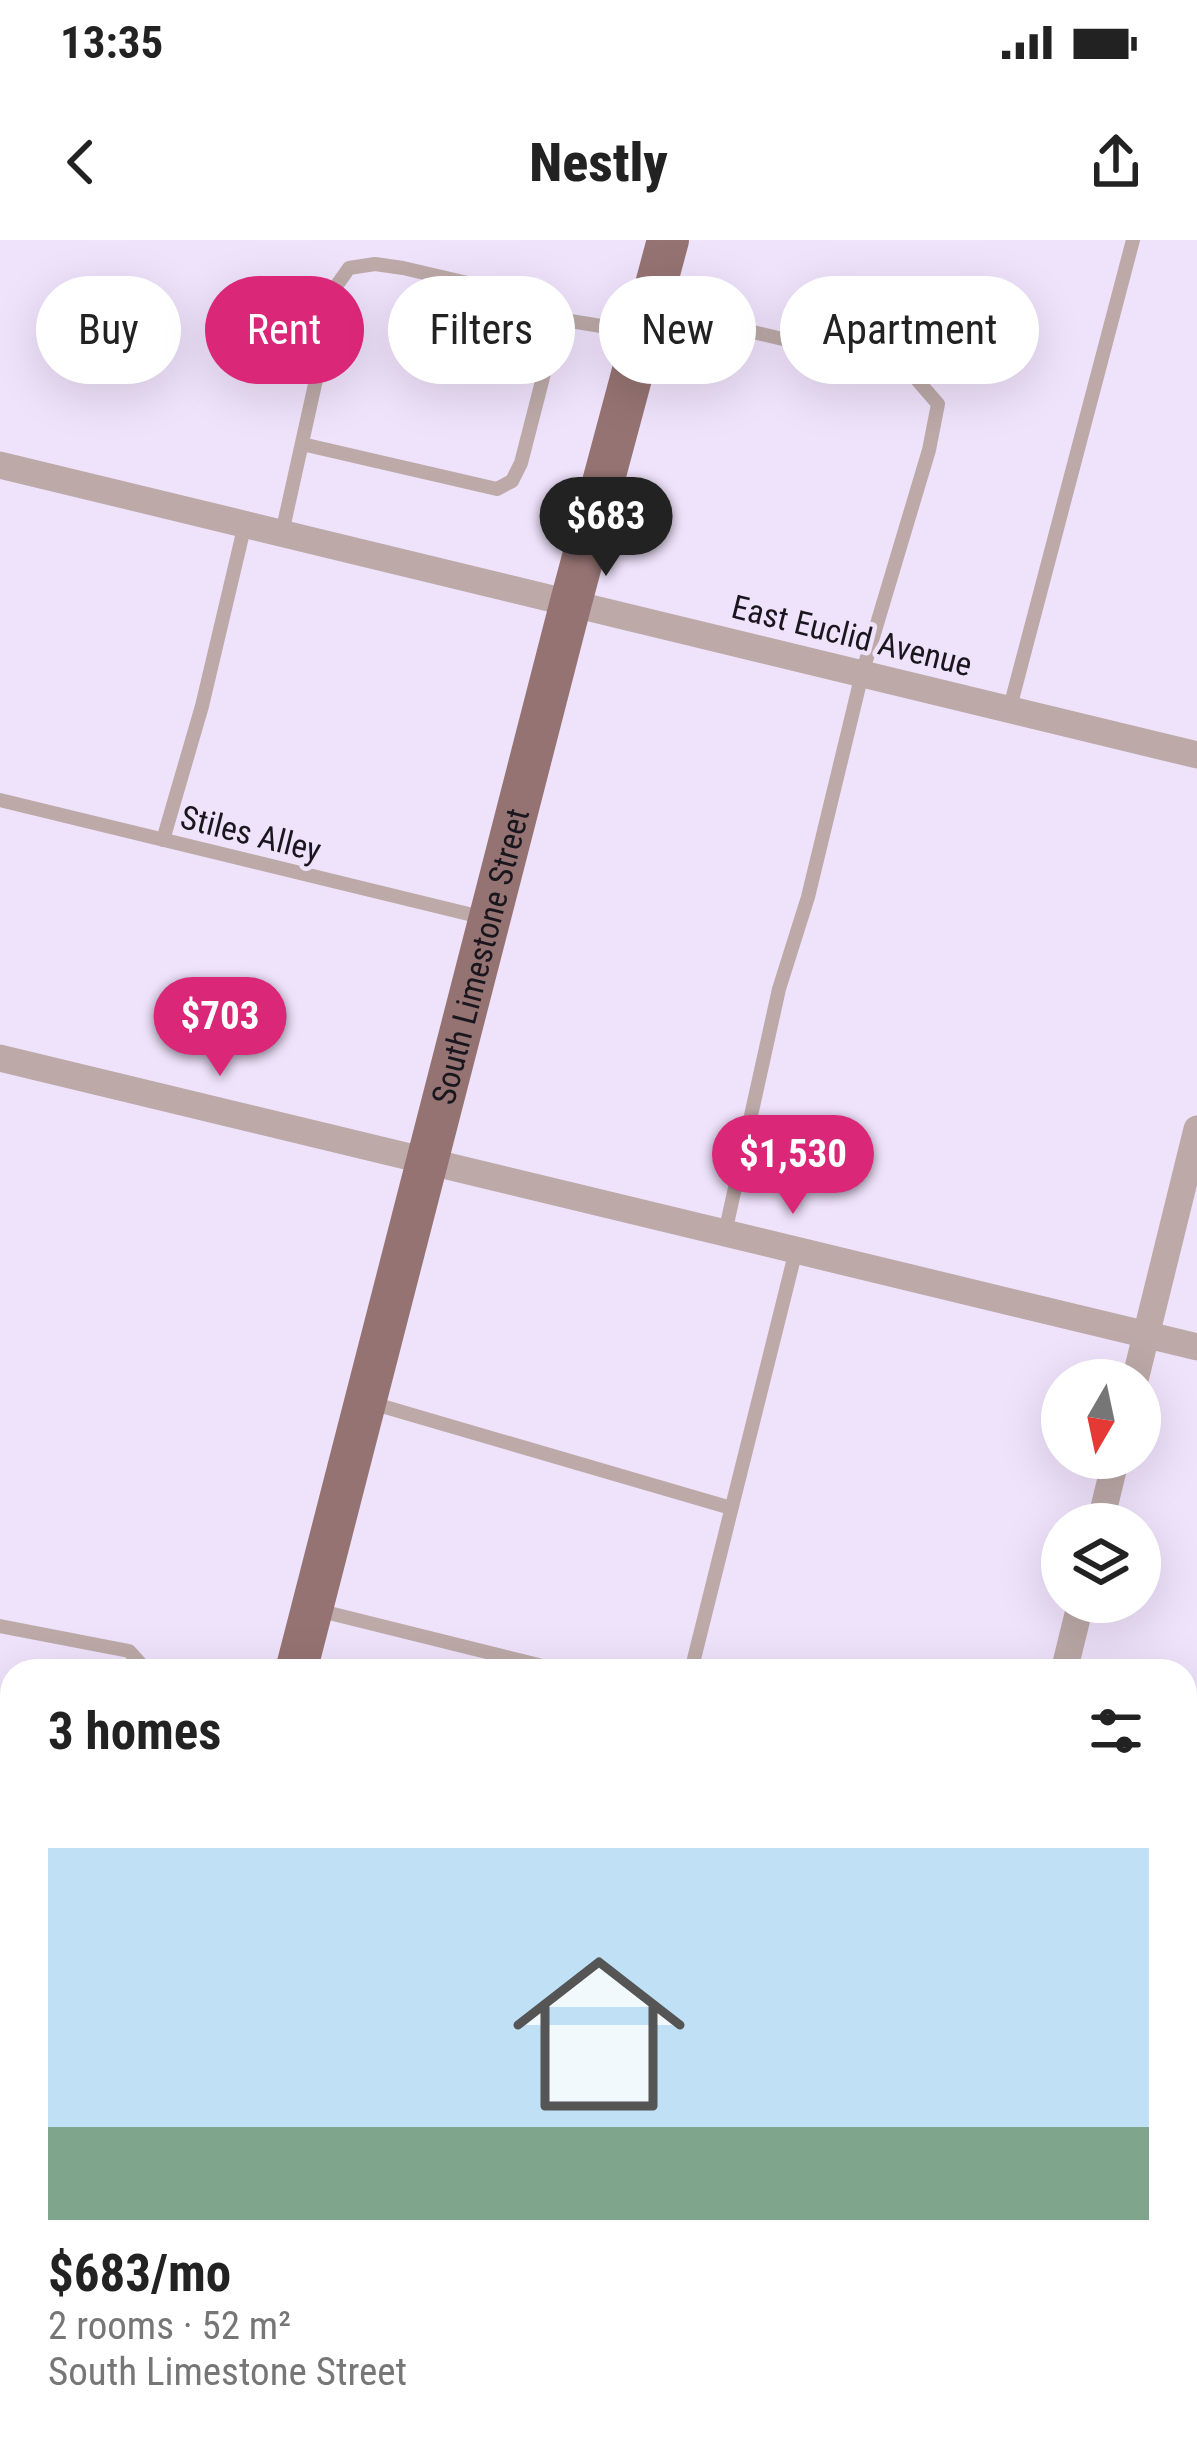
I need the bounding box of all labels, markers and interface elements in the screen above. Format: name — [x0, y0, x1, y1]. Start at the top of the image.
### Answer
text: 13:35 — [60, 16, 163, 69]
icon: back — [48, 129, 114, 195]
icon: share — [1083, 129, 1149, 195]
text: Nestly — [529, 131, 668, 194]
chip: Buy — [36, 276, 181, 384]
chip: Rent — [205, 276, 364, 384]
chip: Filters — [388, 276, 575, 384]
chip: New — [599, 276, 756, 384]
chip: Apartment — [780, 276, 1039, 384]
pin: $683 — [535, 477, 677, 579]
text: $683 — [567, 493, 645, 539]
street label: East Euclid Avenue — [728, 587, 976, 684]
street label: Stiles Alley — [177, 797, 325, 870]
street label: South Limestone Street — [424, 804, 537, 1108]
pin: $703 — [149, 977, 291, 1079]
text: $703 — [181, 993, 259, 1039]
pin: $1,530 — [695, 1115, 891, 1217]
text: $1,530 — [739, 1131, 847, 1177]
north arrow — [1041, 1359, 1161, 1479]
map controls — [1041, 1359, 1161, 1623]
button: layers — [1041, 1503, 1161, 1623]
icon: filters — [1083, 1698, 1149, 1764]
text: 3 homes — [48, 1702, 221, 1761]
icon: home — [491, 1926, 707, 2142]
text: $683/mo — [48, 2244, 231, 2303]
text: 2 rooms · 52 m² — [48, 2303, 291, 2349]
text: South Limestone Street — [48, 2349, 407, 2395]

